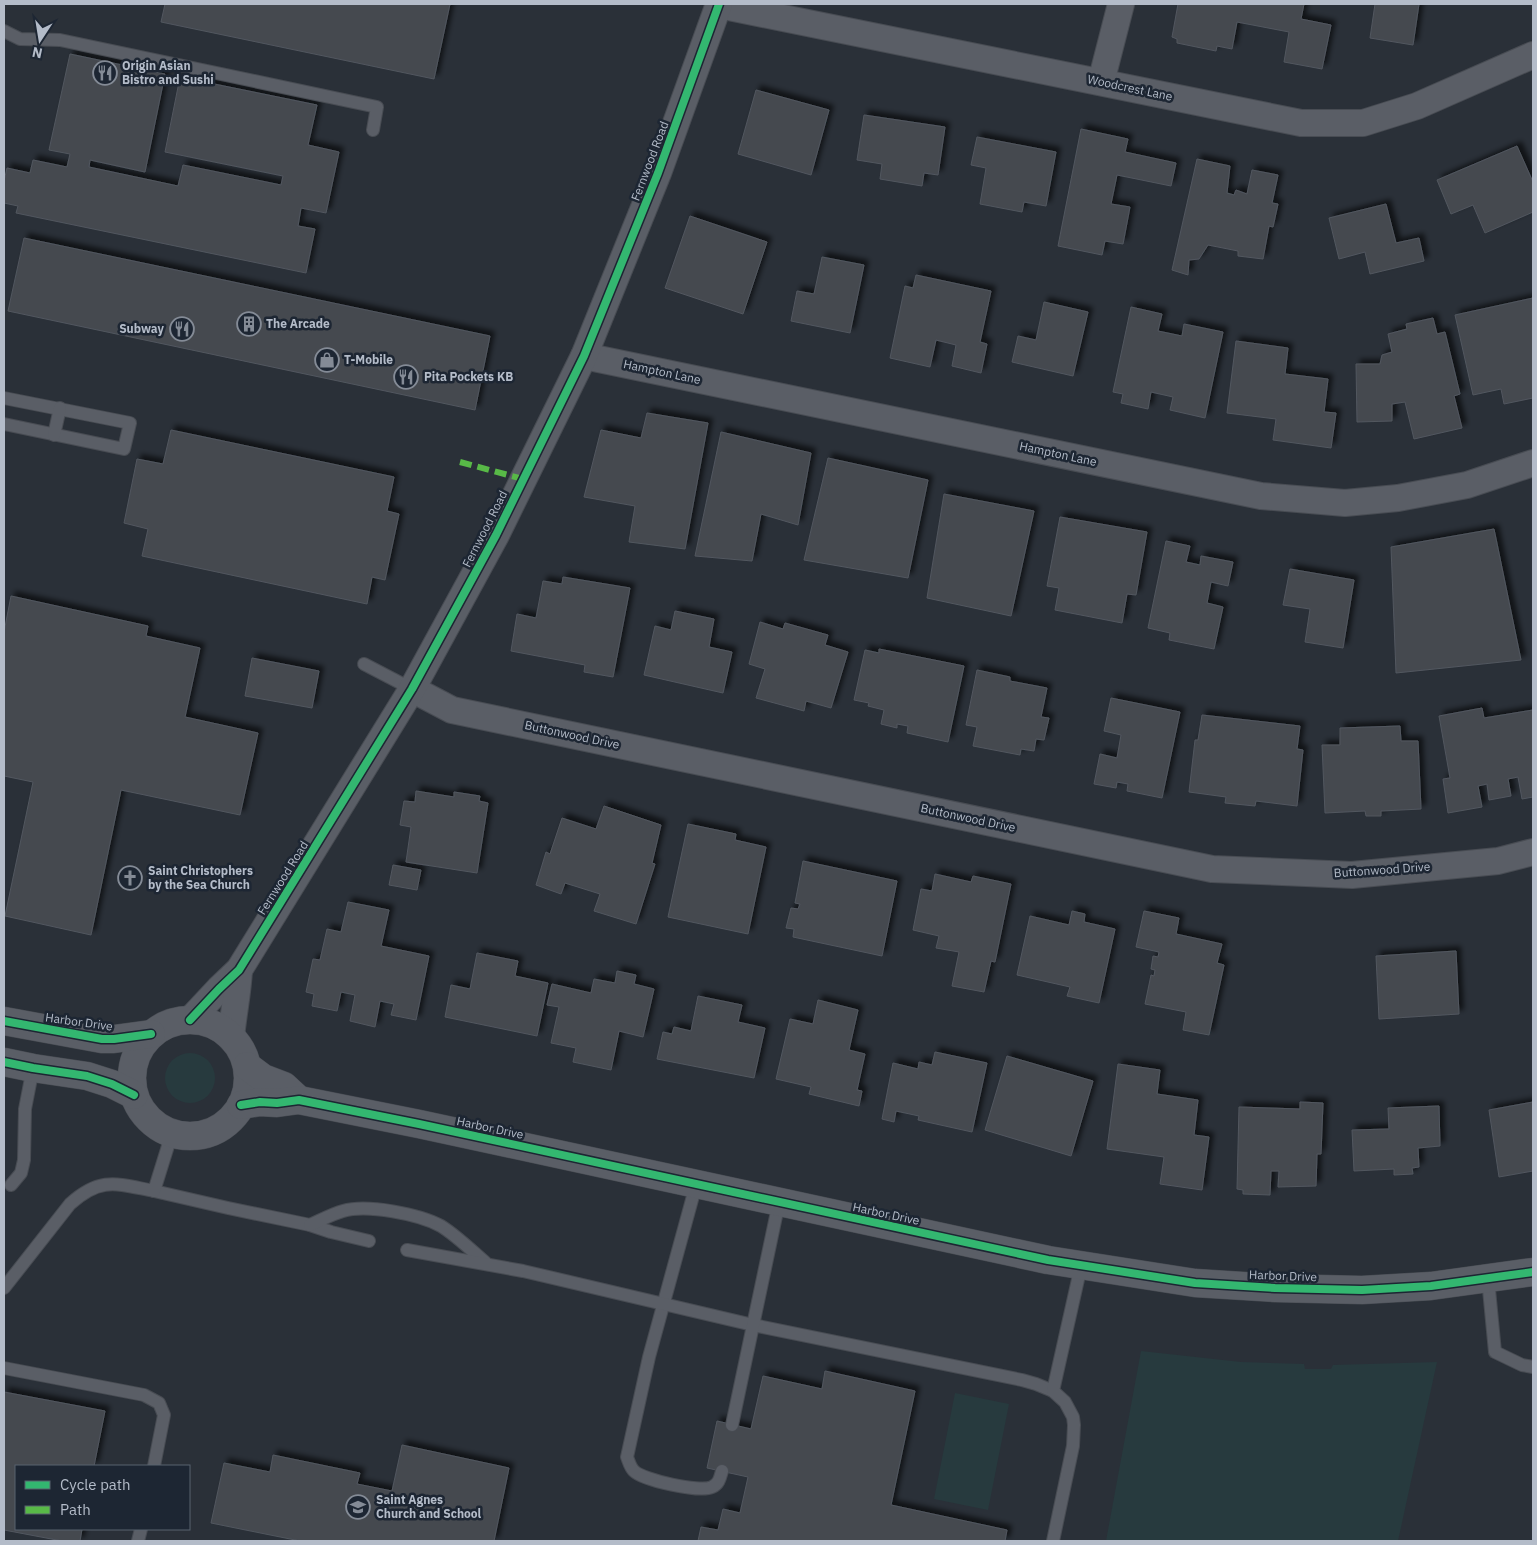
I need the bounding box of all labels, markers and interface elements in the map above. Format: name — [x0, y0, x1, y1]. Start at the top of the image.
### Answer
north arrow — [15, 15, 65, 65]
text: N — [30, 43, 44, 63]
place label: Origin Asian Bistro and Sushi — [122, 58, 214, 87]
restaurant icon: Origin Asian Bistro and Sushi — [92, 60, 118, 86]
street label: Woodcrest Lane — [1086, 71, 1174, 104]
street label: Fernwood Road — [627, 119, 672, 203]
building icon: The Arcade — [236, 311, 262, 337]
restaurant icon: Subway — [169, 316, 195, 342]
place label: The Arcade — [266, 316, 330, 331]
place label: Subway — [119, 321, 165, 336]
shop icon: T-Mobile — [314, 347, 340, 373]
place label: T-Mobile — [344, 352, 393, 367]
street label: Hampton Lane — [622, 356, 703, 387]
restaurant icon: Pita Pockets KB — [393, 364, 419, 390]
place label: Pita Pockets KB — [424, 369, 513, 384]
street label: Hampton Lane — [1018, 438, 1099, 469]
street label: Fernwood Road — [459, 488, 510, 570]
street label: Buttonwood Drive — [523, 717, 621, 752]
street label: Buttonwood Drive — [919, 800, 1017, 835]
street label: Fernwood Road — [254, 838, 311, 917]
street label: Buttonwood Drive — [1333, 859, 1431, 880]
place label: Saint Christophers by the Sea Church — [148, 863, 253, 892]
church icon: Saint Christophers by the Sea Church — [117, 865, 143, 891]
street label: Harbor Drive — [44, 1009, 114, 1034]
street label: Harbor Drive — [455, 1113, 525, 1142]
street label: Harbor Drive — [851, 1199, 921, 1228]
street label: Harbor Drive — [1249, 1267, 1318, 1284]
legend — [15, 1465, 190, 1530]
text: Cycle path — [60, 1475, 131, 1494]
place label: Saint Agnes Church and School — [376, 1492, 482, 1521]
school or university icon: Saint Agnes Church and School — [345, 1494, 371, 1520]
text: Path — [60, 1500, 91, 1519]

